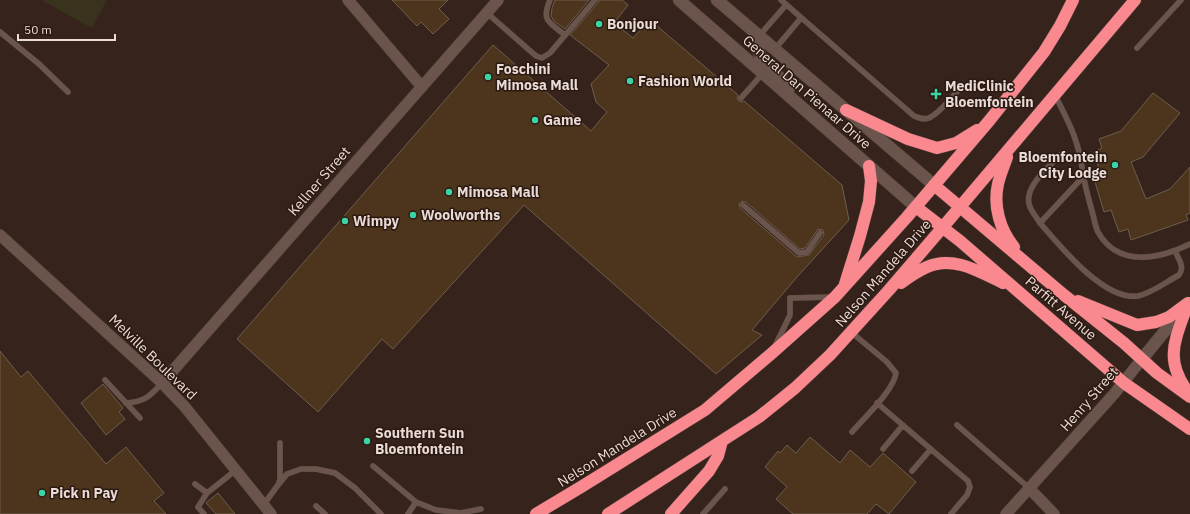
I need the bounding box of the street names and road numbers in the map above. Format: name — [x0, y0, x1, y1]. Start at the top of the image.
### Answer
street label: General Dan Pienaar Drive — [739, 31, 875, 153]
street label: Kellner Street — [284, 142, 354, 219]
street label: Nelson Mandela Drive — [831, 215, 935, 331]
street label: Parfitt Avenue — [1022, 272, 1101, 344]
street label: Melville Boulevard — [105, 310, 201, 404]
street label: Henry Street — [1056, 363, 1122, 435]
street label: Nelson Mandela Drive — [554, 403, 680, 491]

